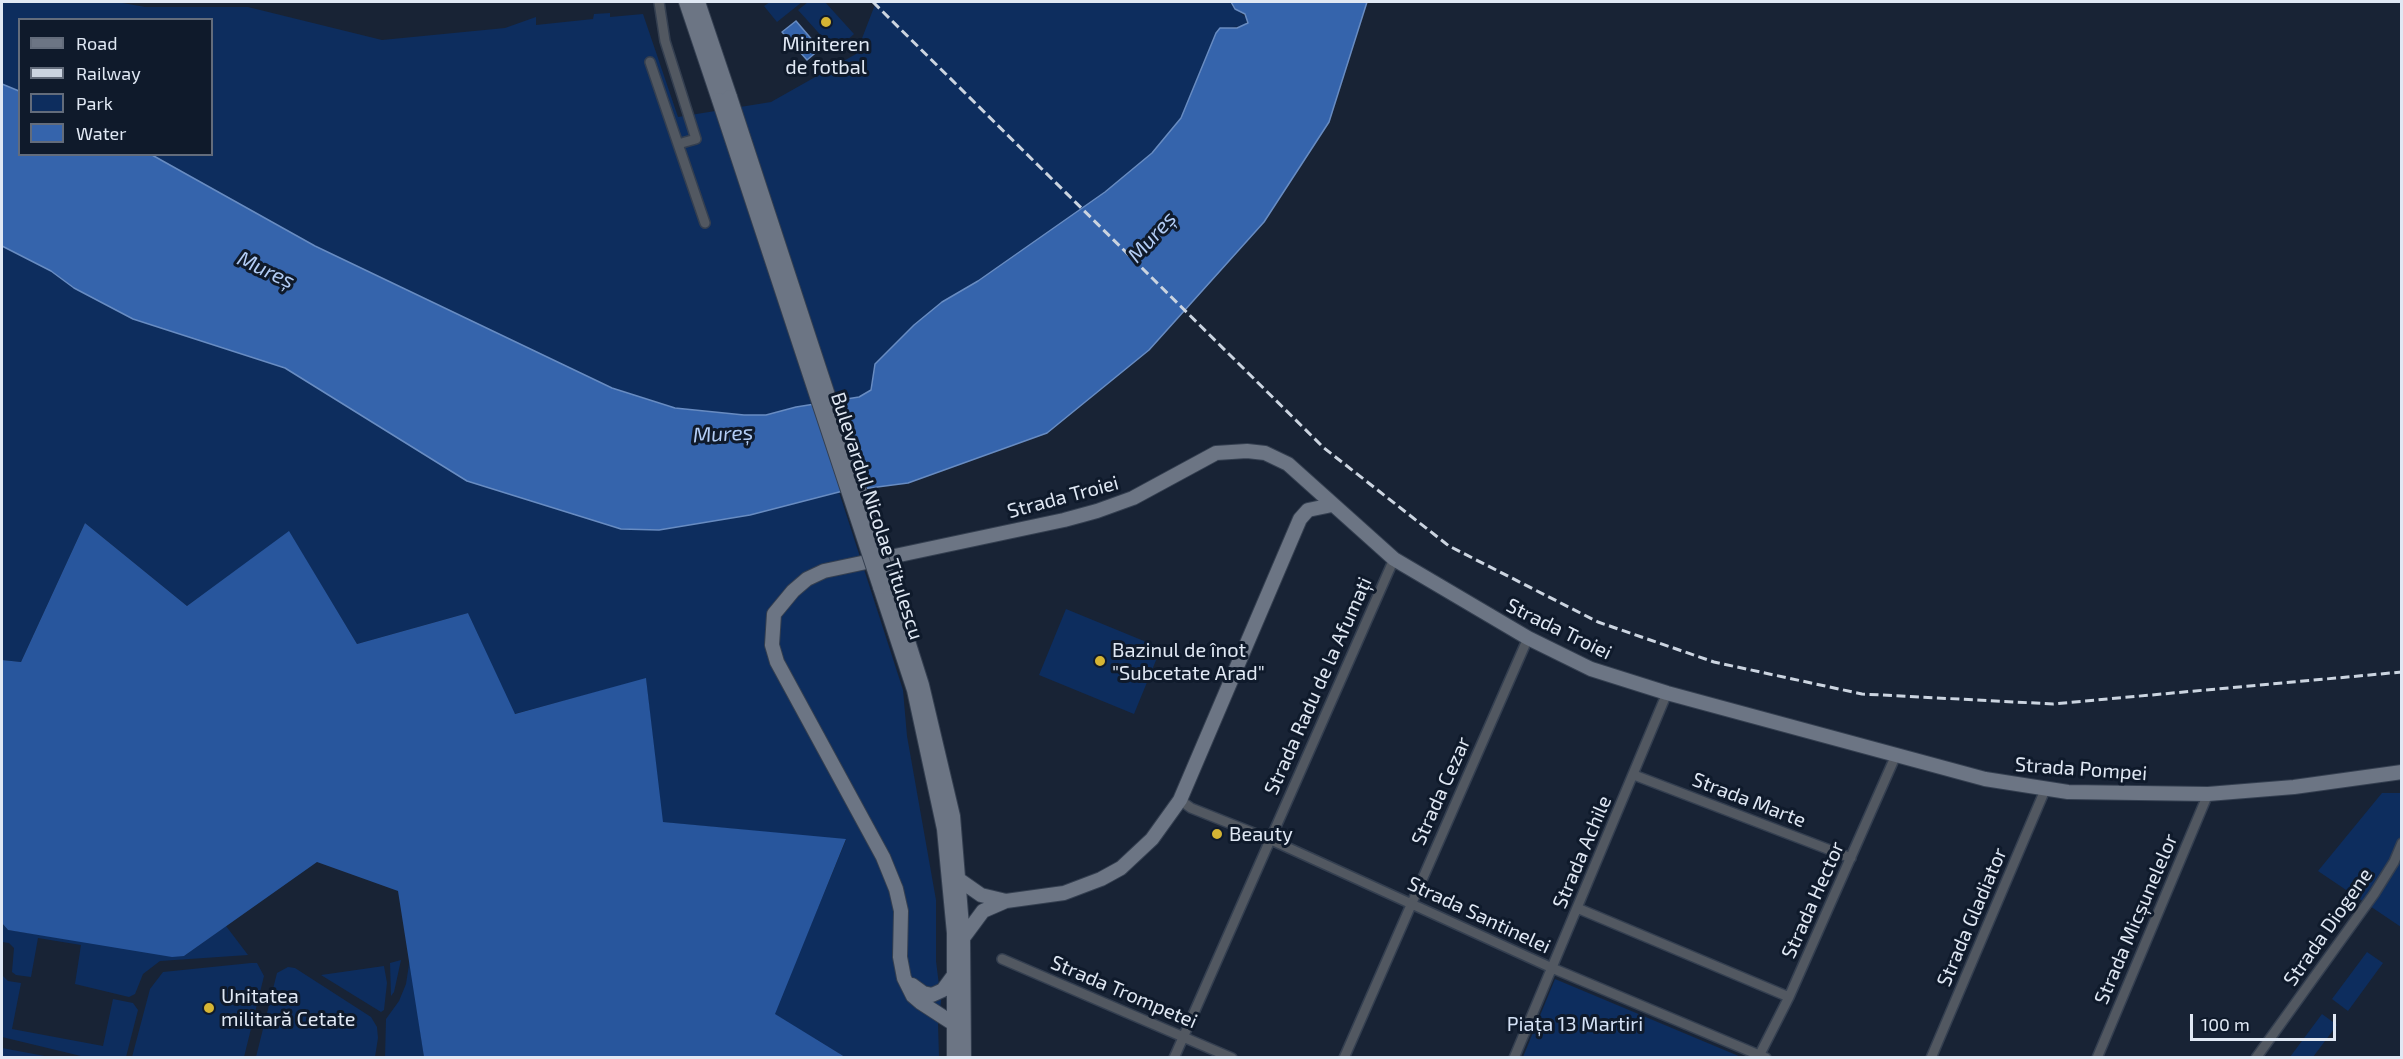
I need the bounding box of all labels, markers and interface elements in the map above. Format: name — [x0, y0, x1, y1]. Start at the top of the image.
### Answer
marker: Miniteren de fotbal — [819, 15, 833, 29]
legend — [18, 18, 213, 156]
text: Road — [76, 32, 117, 54]
place label: Miniteren de fotbal — [782, 32, 870, 79]
text: Railway — [76, 62, 141, 84]
text: Park — [76, 92, 113, 114]
text: Water — [76, 122, 126, 144]
water label: Mureș — [1122, 206, 1182, 268]
water label: Mureș — [233, 246, 299, 294]
street label: Bulevardul Nicolae Titulescu — [826, 389, 928, 643]
water label: Mureș — [692, 420, 754, 448]
street label: Strada Troiei — [1005, 471, 1121, 523]
street label: Strada Radu de la Afumați — [1259, 573, 1377, 799]
street label: Strada Troiei — [1502, 593, 1616, 665]
place label: Bazinul de înot "Subcetate Arad" — [1112, 638, 1265, 685]
marker: Bazinul de înot "Subcetate Arad" — [1093, 654, 1107, 668]
street label: Strada Cezar — [1406, 733, 1476, 849]
street label: Strada Pompei — [2014, 752, 2148, 786]
street label: Strada Marte — [1689, 767, 1809, 833]
street label: Strada Achile — [1547, 792, 1617, 912]
place label: Beauty — [1229, 822, 1293, 846]
marker: Beauty — [1210, 827, 1224, 841]
street label: Strada Micșunelelor — [2089, 830, 2183, 1008]
street label: Strada Hector — [1777, 838, 1849, 962]
street label: Strada Gladiator — [1932, 844, 2012, 990]
street label: Strada Diogene — [2278, 863, 2378, 991]
street label: Strada Santinelei — [1404, 871, 1554, 959]
street label: Strada Trompetei — [1047, 950, 1201, 1034]
place label: Unitatea militară Cetate — [221, 984, 356, 1031]
marker: Unitatea militară Cetate — [202, 1001, 216, 1015]
scale bar — [2193, 1002, 2338, 1040]
park label: Piața 13 Martiri — [1507, 1012, 1643, 1036]
text: 100 m — [2201, 1013, 2250, 1035]

